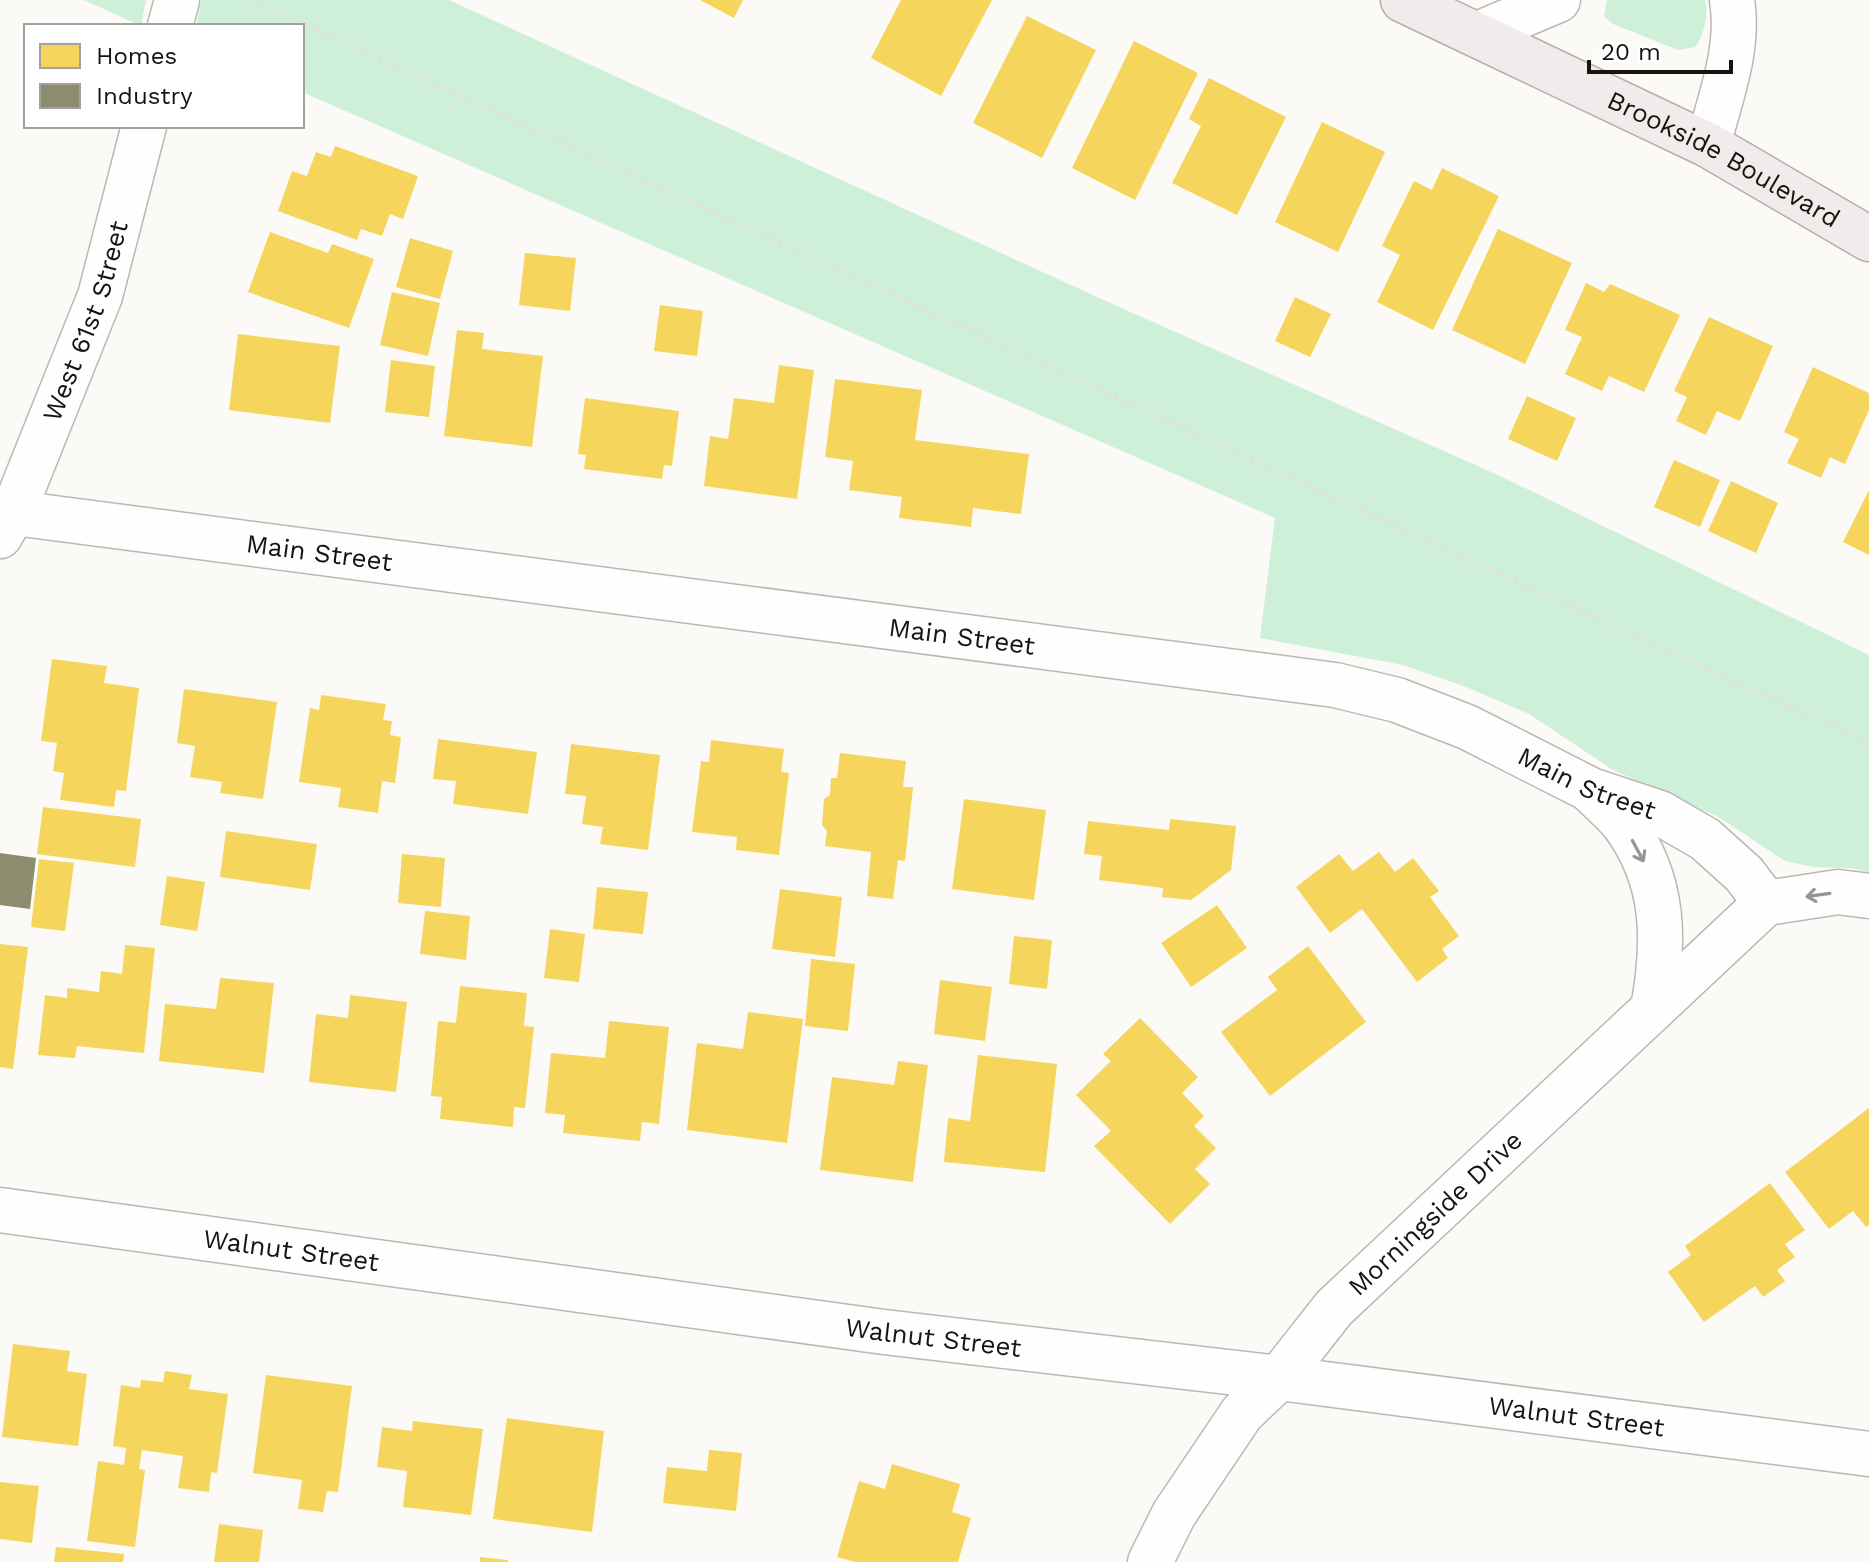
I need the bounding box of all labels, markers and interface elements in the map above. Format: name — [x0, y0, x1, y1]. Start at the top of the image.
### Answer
legend — [24, 24, 304, 128]
scale bar — [1589, 24, 1731, 74]
text: 20 m — [1601, 38, 1661, 66]
text: Homes — [96, 42, 177, 70]
text: Industry — [96, 82, 193, 110]
street label: Brookside Boulevard — [1603, 84, 1845, 234]
street label: West 61st Street — [36, 218, 134, 425]
street label: Main Street — [244, 528, 394, 577]
street label: Main Street — [887, 612, 1037, 661]
street label: Main Street — [1513, 741, 1660, 826]
one-way arrow — [1631, 839, 1647, 862]
one-way arrow — [1805, 888, 1831, 903]
street label: Morningside Drive — [1342, 1125, 1528, 1302]
street label: Walnut Street — [202, 1223, 381, 1277]
street label: Walnut Street — [843, 1312, 1023, 1363]
street label: Walnut Street — [1487, 1390, 1666, 1443]

